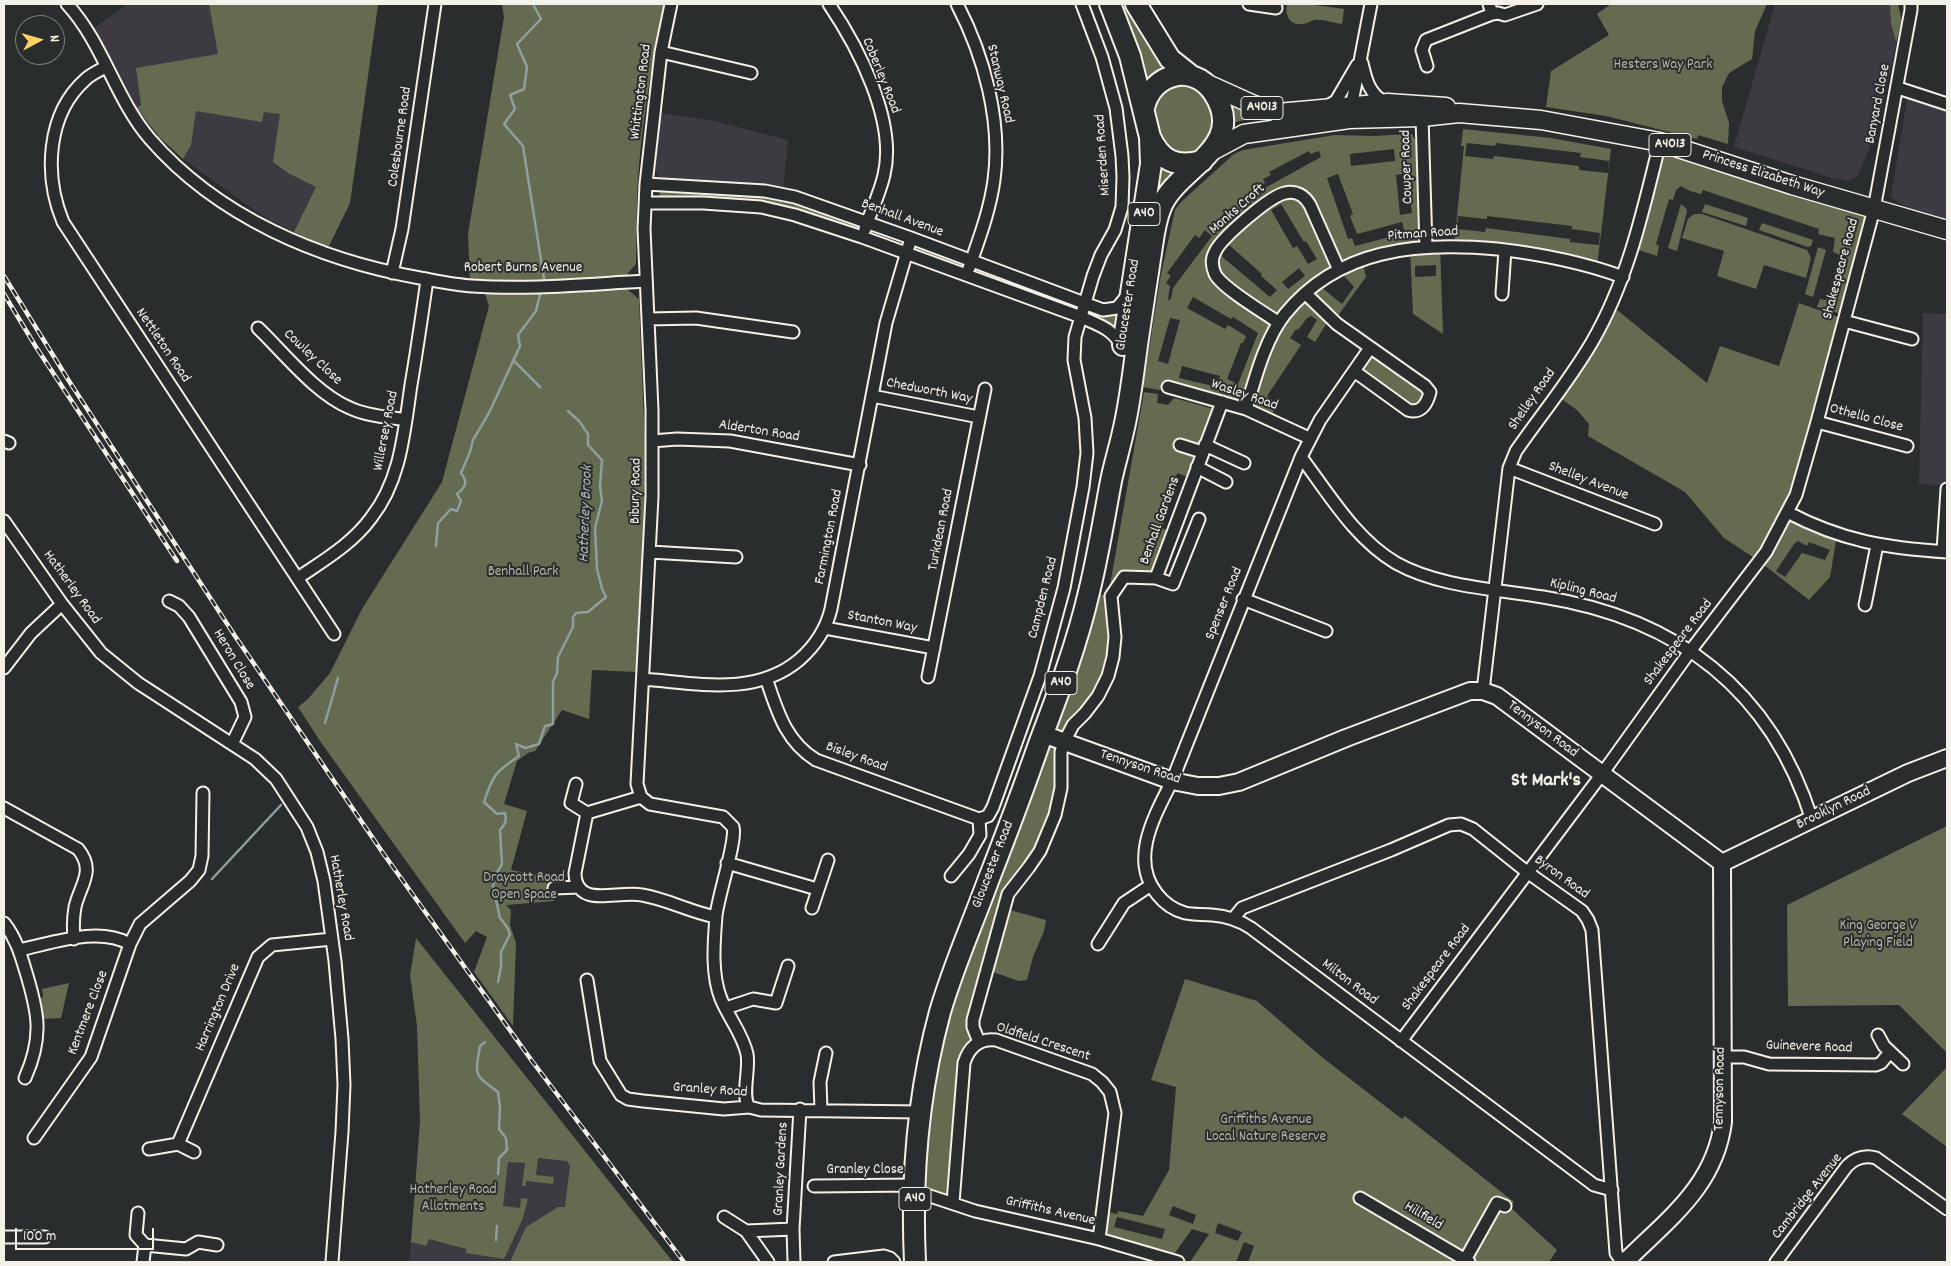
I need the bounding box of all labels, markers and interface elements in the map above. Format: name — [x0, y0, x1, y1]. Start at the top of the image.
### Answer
north arrow — [15, 15, 65, 65]
text: N — [44, 34, 64, 43]
street label: Coberley Road — [857, 35, 903, 117]
street label: Whittington Road — [627, 43, 657, 141]
street label: Stanway Road — [981, 43, 1017, 125]
park label: Hesters Way Park — [1614, 57, 1712, 75]
street label: Banyard Close — [1862, 63, 1896, 145]
street label: Colesbourne Road — [385, 86, 417, 188]
road number: A4013 — [1241, 96, 1283, 120]
street label: Miserden Road — [1092, 113, 1116, 197]
street label: Cowper Road — [1398, 130, 1418, 204]
road number: A4013 — [1649, 134, 1691, 156]
street label: Princess Elizabeth Way — [1700, 147, 1826, 203]
street label: Monks Croft — [1206, 181, 1270, 239]
street label: Benhall Avenue — [858, 196, 946, 242]
road number: A40 — [1128, 202, 1160, 225]
street label: Shakespeare Road — [1820, 217, 1864, 321]
street label: Pitman Road — [1387, 224, 1459, 246]
street label: Gloucester Road — [1113, 258, 1145, 352]
street label: Robert Burns Avenue — [464, 260, 582, 278]
street label: Nettleton Road — [131, 305, 193, 387]
street label: Cowley Close — [279, 326, 345, 390]
street label: Shelley Road — [1505, 366, 1561, 434]
street label: Chedworth Way — [884, 375, 974, 409]
street label: Wasley Road — [1208, 376, 1280, 416]
street label: Willersey Road — [370, 389, 404, 473]
street label: Othello Close — [1827, 401, 1905, 437]
street label: Alderton Road — [717, 417, 801, 447]
street label: Bibury Road — [627, 458, 647, 524]
street label: Shelley Avenue — [1545, 458, 1631, 506]
water label: Hatherley Brook — [576, 465, 598, 563]
street label: Benhall Gardens — [1137, 475, 1185, 567]
street label: Turkdean Road — [925, 487, 959, 573]
street label: Farmington Road — [812, 488, 848, 586]
street label: Hatherley Road — [38, 548, 104, 628]
street label: Campden Road — [1025, 555, 1063, 641]
park label: Benhall Park — [488, 564, 558, 582]
street label: Spenser Road — [1202, 565, 1248, 643]
street label: Kipling Road — [1548, 575, 1618, 609]
street label: Shakespeare Road — [1641, 596, 1717, 690]
street label: Stanton Way — [846, 607, 918, 639]
street label: Heron Close — [208, 626, 258, 694]
road number: A40 — [1045, 671, 1077, 694]
street label: Tennyson Road — [1503, 698, 1581, 762]
street label: Bisley Road — [823, 739, 889, 777]
street label: Tennyson Road — [1097, 746, 1183, 790]
district label: St Mark's — [1511, 770, 1581, 794]
street label: Brooklyn Road — [1794, 783, 1874, 835]
street label: Gloucester Road — [969, 819, 1019, 911]
street label: Byron Road — [1530, 852, 1592, 904]
street label: Hatherley Road — [324, 854, 356, 942]
park label: Draycott Road Open Space — [483, 870, 565, 905]
park label: King George V Playing Field — [1840, 918, 1916, 953]
street label: Shakespeare Road — [1399, 921, 1475, 1015]
street label: Milton Road — [1317, 956, 1381, 1010]
street label: Harrington Drive — [192, 961, 246, 1055]
street label: Kentmere Close — [65, 968, 113, 1058]
street label: Oldfield Crescent — [994, 1019, 1092, 1067]
street label: Guinevere Road — [1765, 1037, 1853, 1059]
street label: Tennyson Road — [1711, 1047, 1731, 1131]
street label: Granley Road — [672, 1079, 748, 1103]
park label: Griffiths Avenue Local Nature Reserve — [1206, 1112, 1326, 1147]
street label: Granley Gardens — [771, 1122, 793, 1216]
street label: Cambridge Avenue — [1769, 1150, 1847, 1244]
street label: Granley Close — [826, 1162, 904, 1180]
park label: Hatherley Road Allotments — [409, 1182, 497, 1217]
road number: A40 — [899, 1188, 931, 1210]
street label: Griffiths Avenue — [1003, 1193, 1097, 1231]
street label: Hillfield — [1400, 1199, 1446, 1235]
scale bar — [18, 1218, 156, 1250]
text: 100 m — [23, 1226, 56, 1248]

